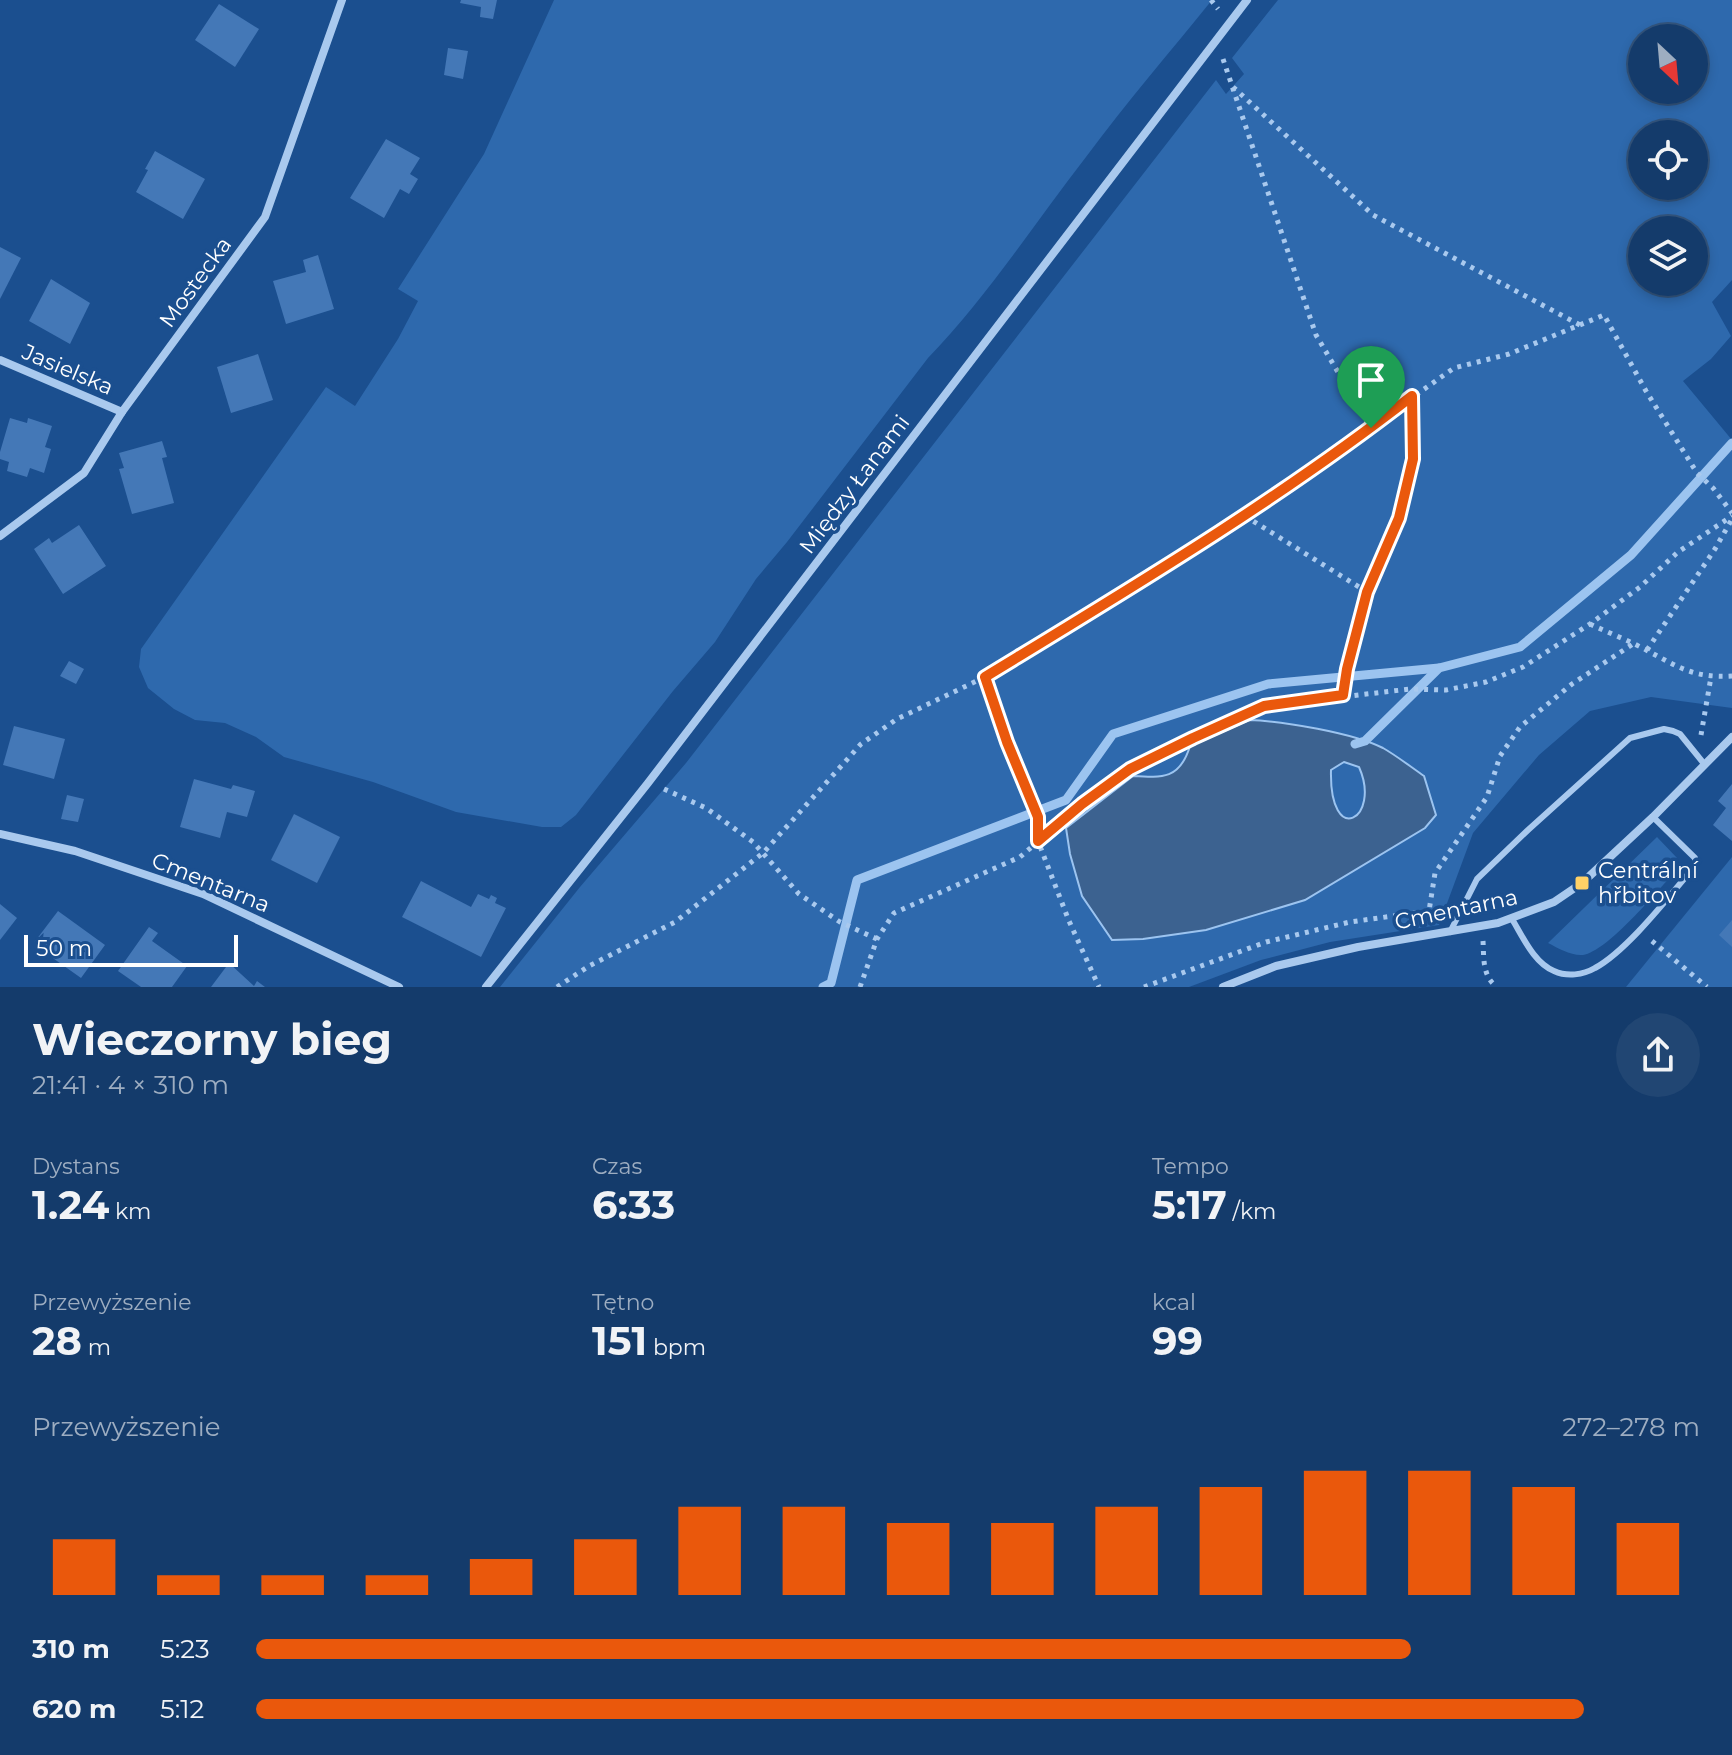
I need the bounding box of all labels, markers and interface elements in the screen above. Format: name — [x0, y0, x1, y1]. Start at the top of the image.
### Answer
north arrow — [1628, 24, 1708, 104]
map controls — [1628, 24, 1708, 296]
button: locate — [1628, 120, 1708, 200]
button: layers — [1628, 216, 1708, 296]
street label: Mostecka — [153, 232, 237, 333]
street label: Jasielska — [17, 338, 118, 401]
pin — [1337, 346, 1405, 428]
icon: arrive — [1349, 358, 1393, 402]
street label: Między Łanami — [793, 410, 915, 559]
street label: Cmentarna — [148, 847, 274, 918]
place label: Centrální hřbitov — [1598, 857, 1699, 909]
marker: Centrální hřbitov — [1573, 874, 1591, 892]
street label: Cmentarna — [1392, 883, 1520, 936]
scale bar — [24, 931, 238, 967]
text: 50 m — [36, 935, 92, 962]
text: Wieczorny bieg — [32, 1012, 392, 1066]
button: share — [1616, 1013, 1700, 1097]
text: 21:41 · 4 × 310 m — [32, 1069, 229, 1101]
text: Dystans — [32, 1153, 120, 1180]
text: Czas — [592, 1153, 642, 1180]
text: Tempo — [1152, 1153, 1229, 1180]
text: 1.24 — [32, 1180, 109, 1229]
text: 6:33 — [592, 1180, 675, 1229]
text: 5:17 — [1152, 1180, 1227, 1229]
text: km — [109, 1198, 151, 1225]
text: /km — [1227, 1198, 1276, 1225]
text: Przewyższenie — [32, 1289, 192, 1316]
text: Tętno — [592, 1289, 654, 1316]
text: kcal — [1152, 1289, 1196, 1316]
text: 28 — [32, 1316, 82, 1365]
text: 151 — [592, 1316, 647, 1365]
text: 99 — [1152, 1316, 1203, 1365]
text: m — [82, 1334, 111, 1361]
text: bpm — [647, 1334, 706, 1361]
text: Przewyższenie — [32, 1411, 221, 1443]
text: 272–278 m — [1562, 1411, 1700, 1443]
text: 310 m — [32, 1633, 110, 1665]
text: 5:23 — [160, 1633, 210, 1665]
text: 620 m — [32, 1693, 116, 1725]
text: 5:12 — [160, 1693, 204, 1725]

